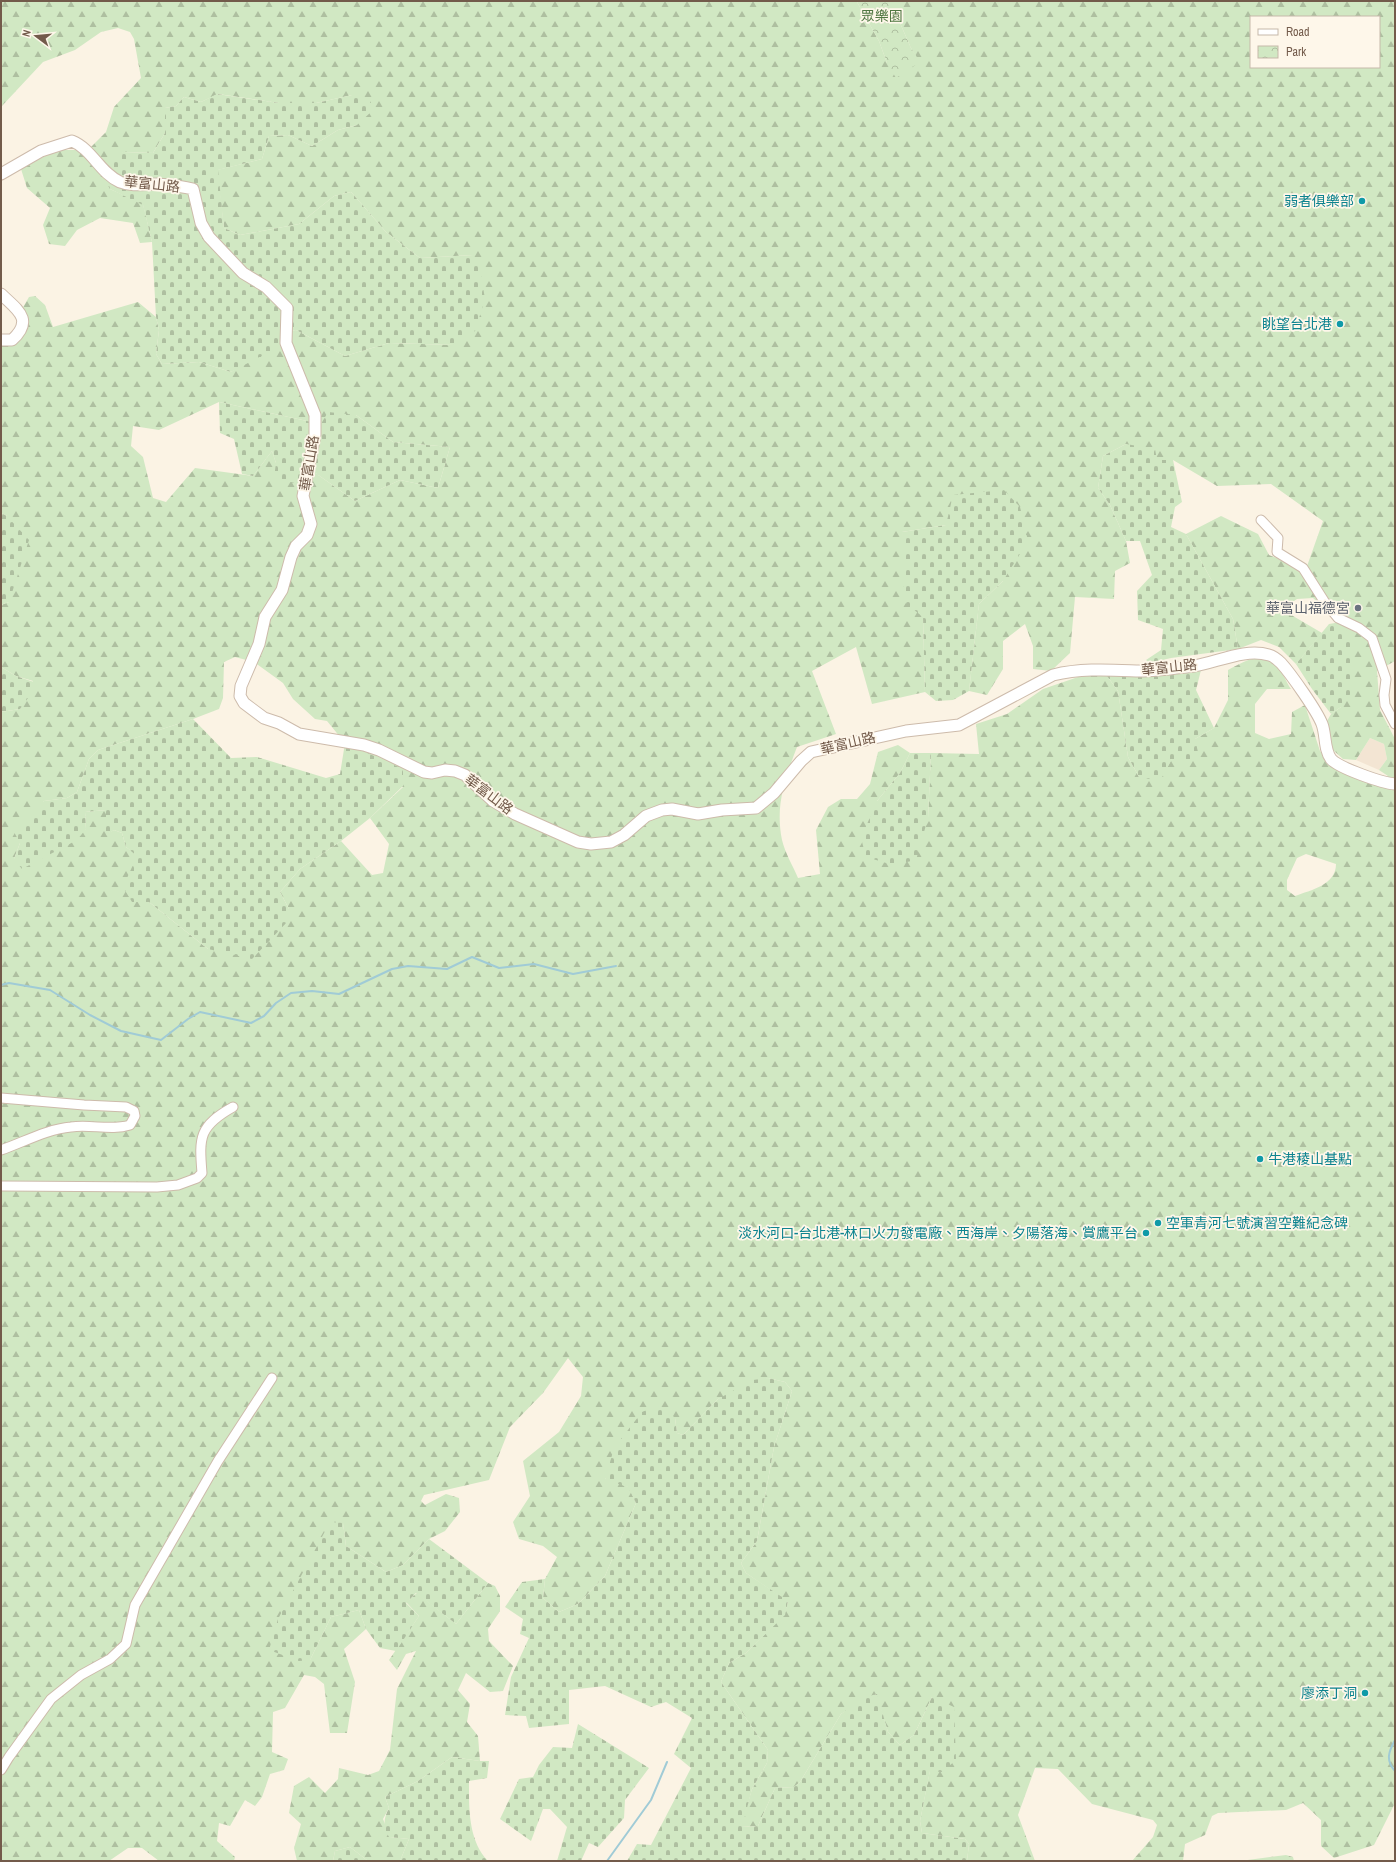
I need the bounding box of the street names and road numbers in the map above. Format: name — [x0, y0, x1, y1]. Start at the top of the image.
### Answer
street label: 華富山路 — [123, 172, 181, 196]
street label: 華富山路 — [296, 434, 322, 492]
street label: 華富山路 — [1140, 655, 1198, 679]
street label: 華富山路 — [819, 728, 877, 758]
street label: 華富山路 — [461, 770, 517, 818]

